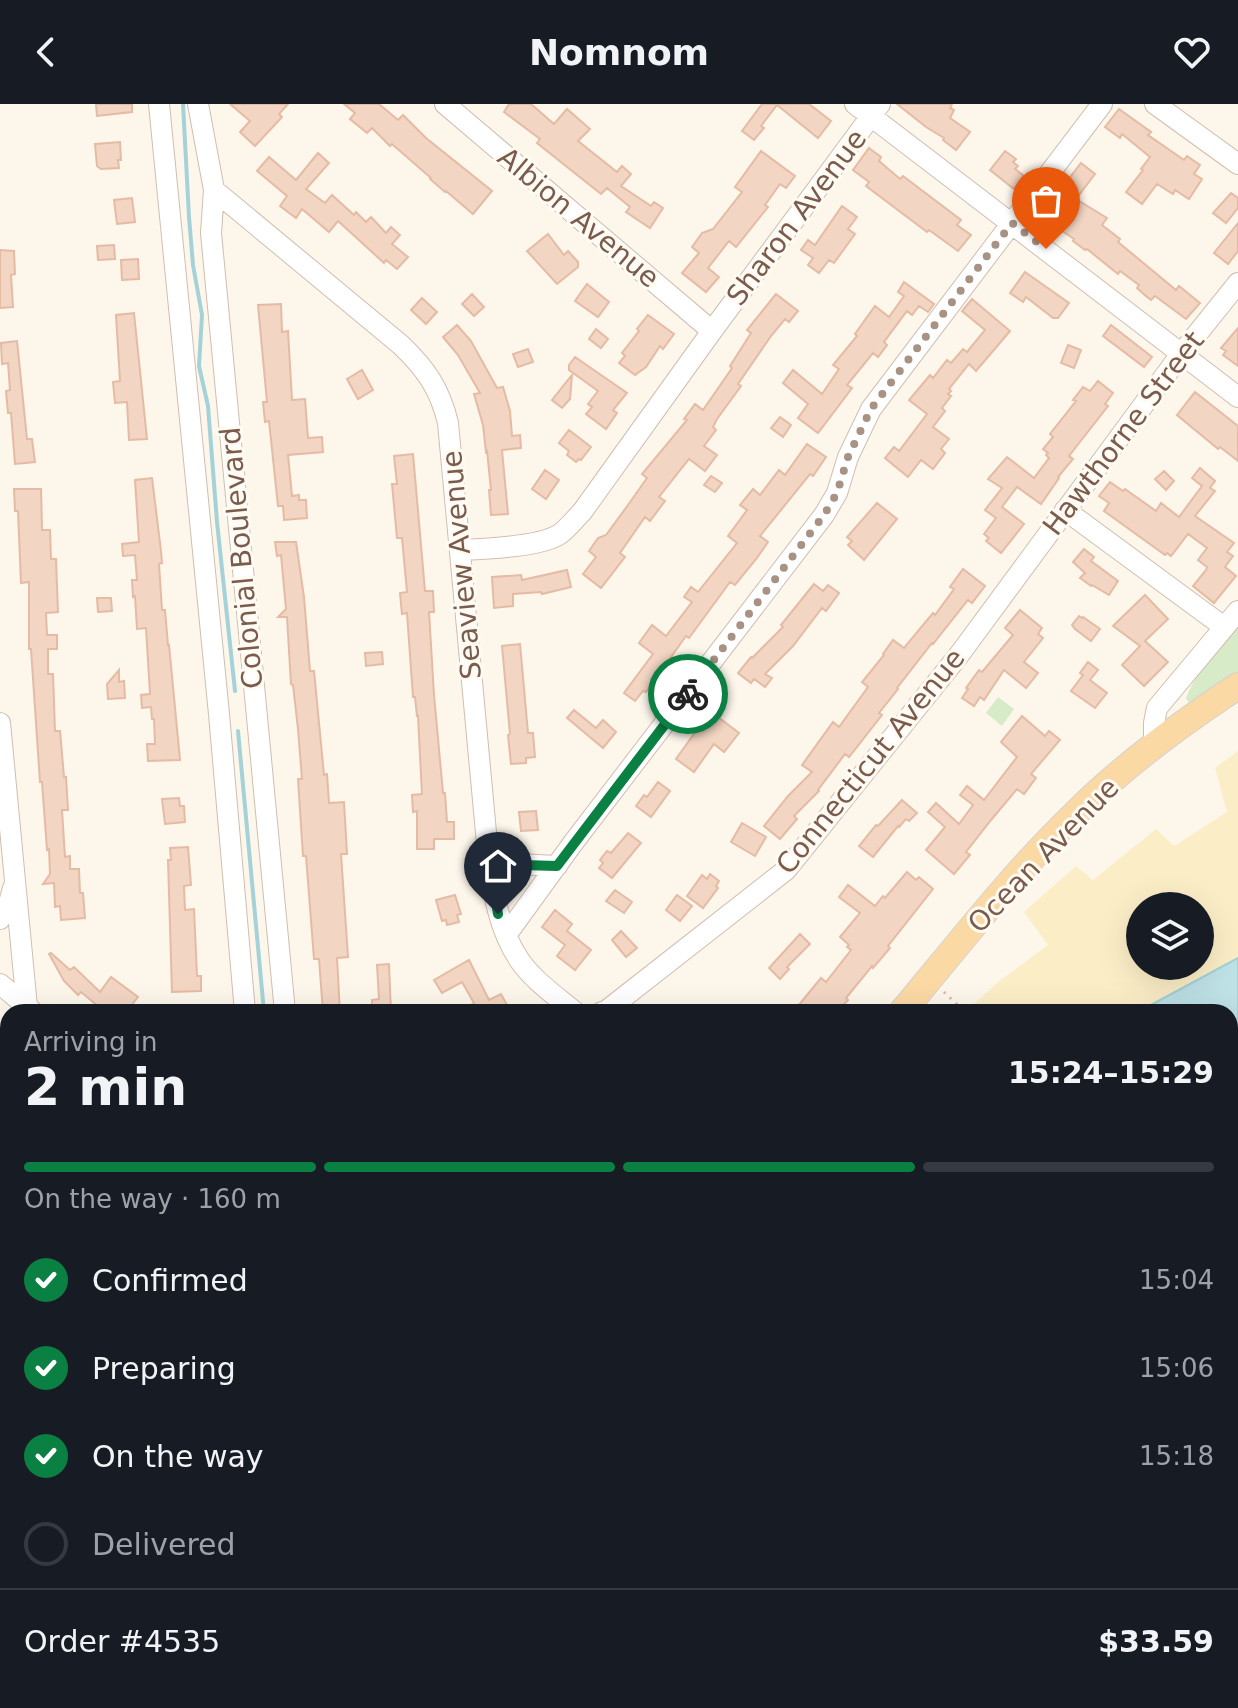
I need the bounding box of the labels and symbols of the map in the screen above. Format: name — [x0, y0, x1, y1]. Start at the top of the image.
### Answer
street label: Sharon Avenue — [720, 123, 873, 312]
street label: Albion Avenue — [491, 140, 666, 294]
pin — [1012, 167, 1080, 249]
street label: Hawthorne Street — [1036, 325, 1211, 542]
street label: Colonial Boulevard — [214, 426, 269, 690]
street label: Seaview Avenue — [435, 449, 488, 681]
street label: Connecticut Avenue — [769, 642, 972, 881]
courier — [648, 654, 728, 734]
street label: Ocean Avenue — [961, 771, 1126, 940]
pin — [464, 832, 532, 914]

